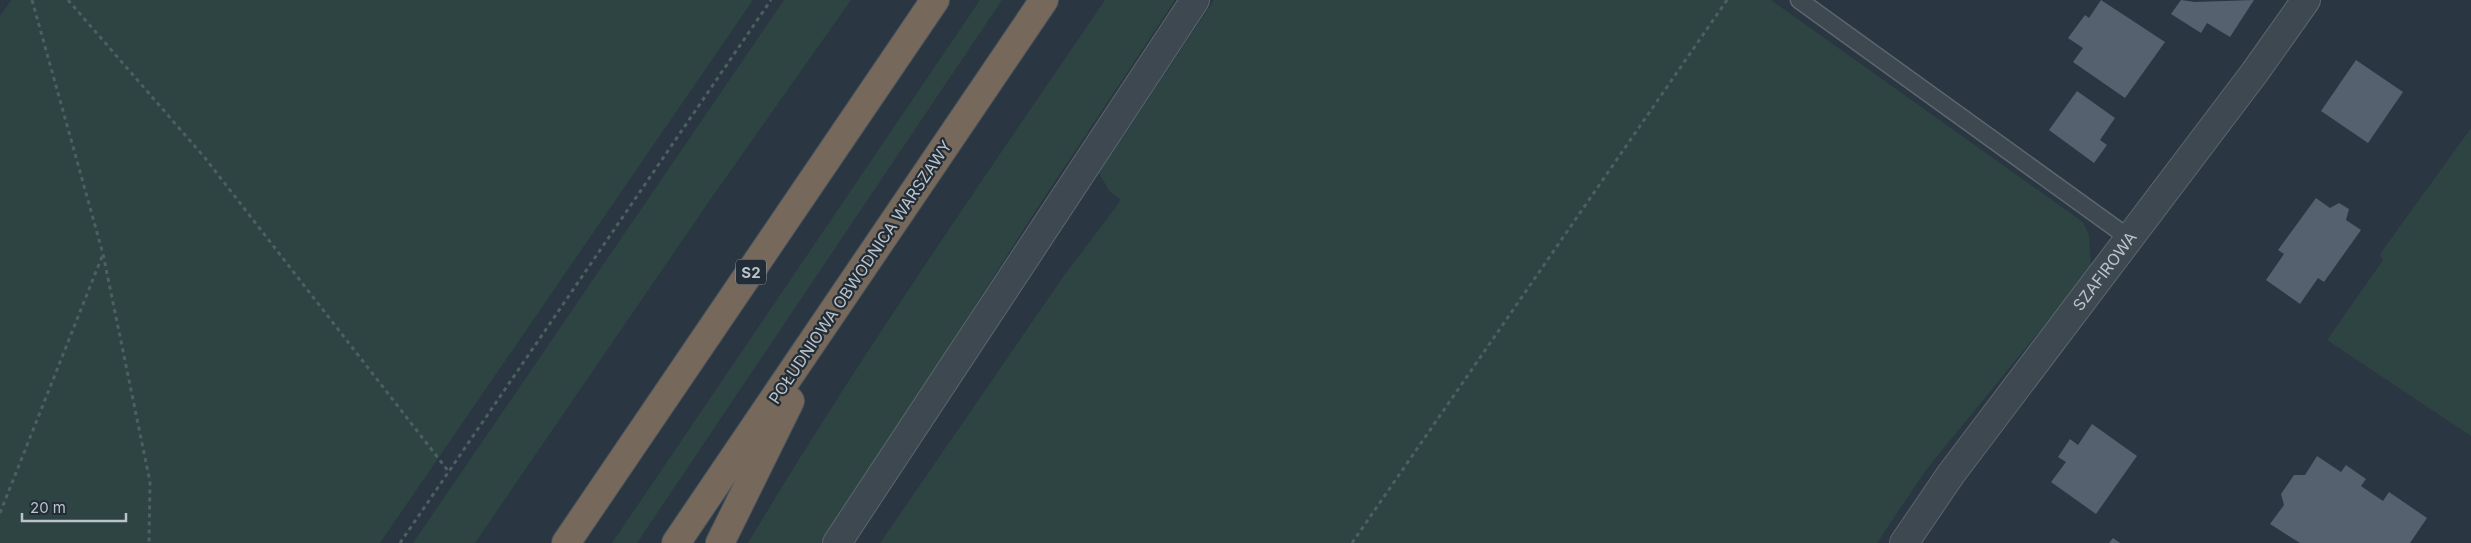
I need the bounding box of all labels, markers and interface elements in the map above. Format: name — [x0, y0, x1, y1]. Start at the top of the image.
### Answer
street label: POŁUDNIOWA OBWODNICA WARSZAWY — [764, 136, 956, 407]
street label: SZAFIROWA — [2068, 228, 2141, 314]
road number: S2 — [736, 260, 766, 284]
scale bar — [22, 490, 126, 522]
text: 20 m — [30, 498, 66, 517]

